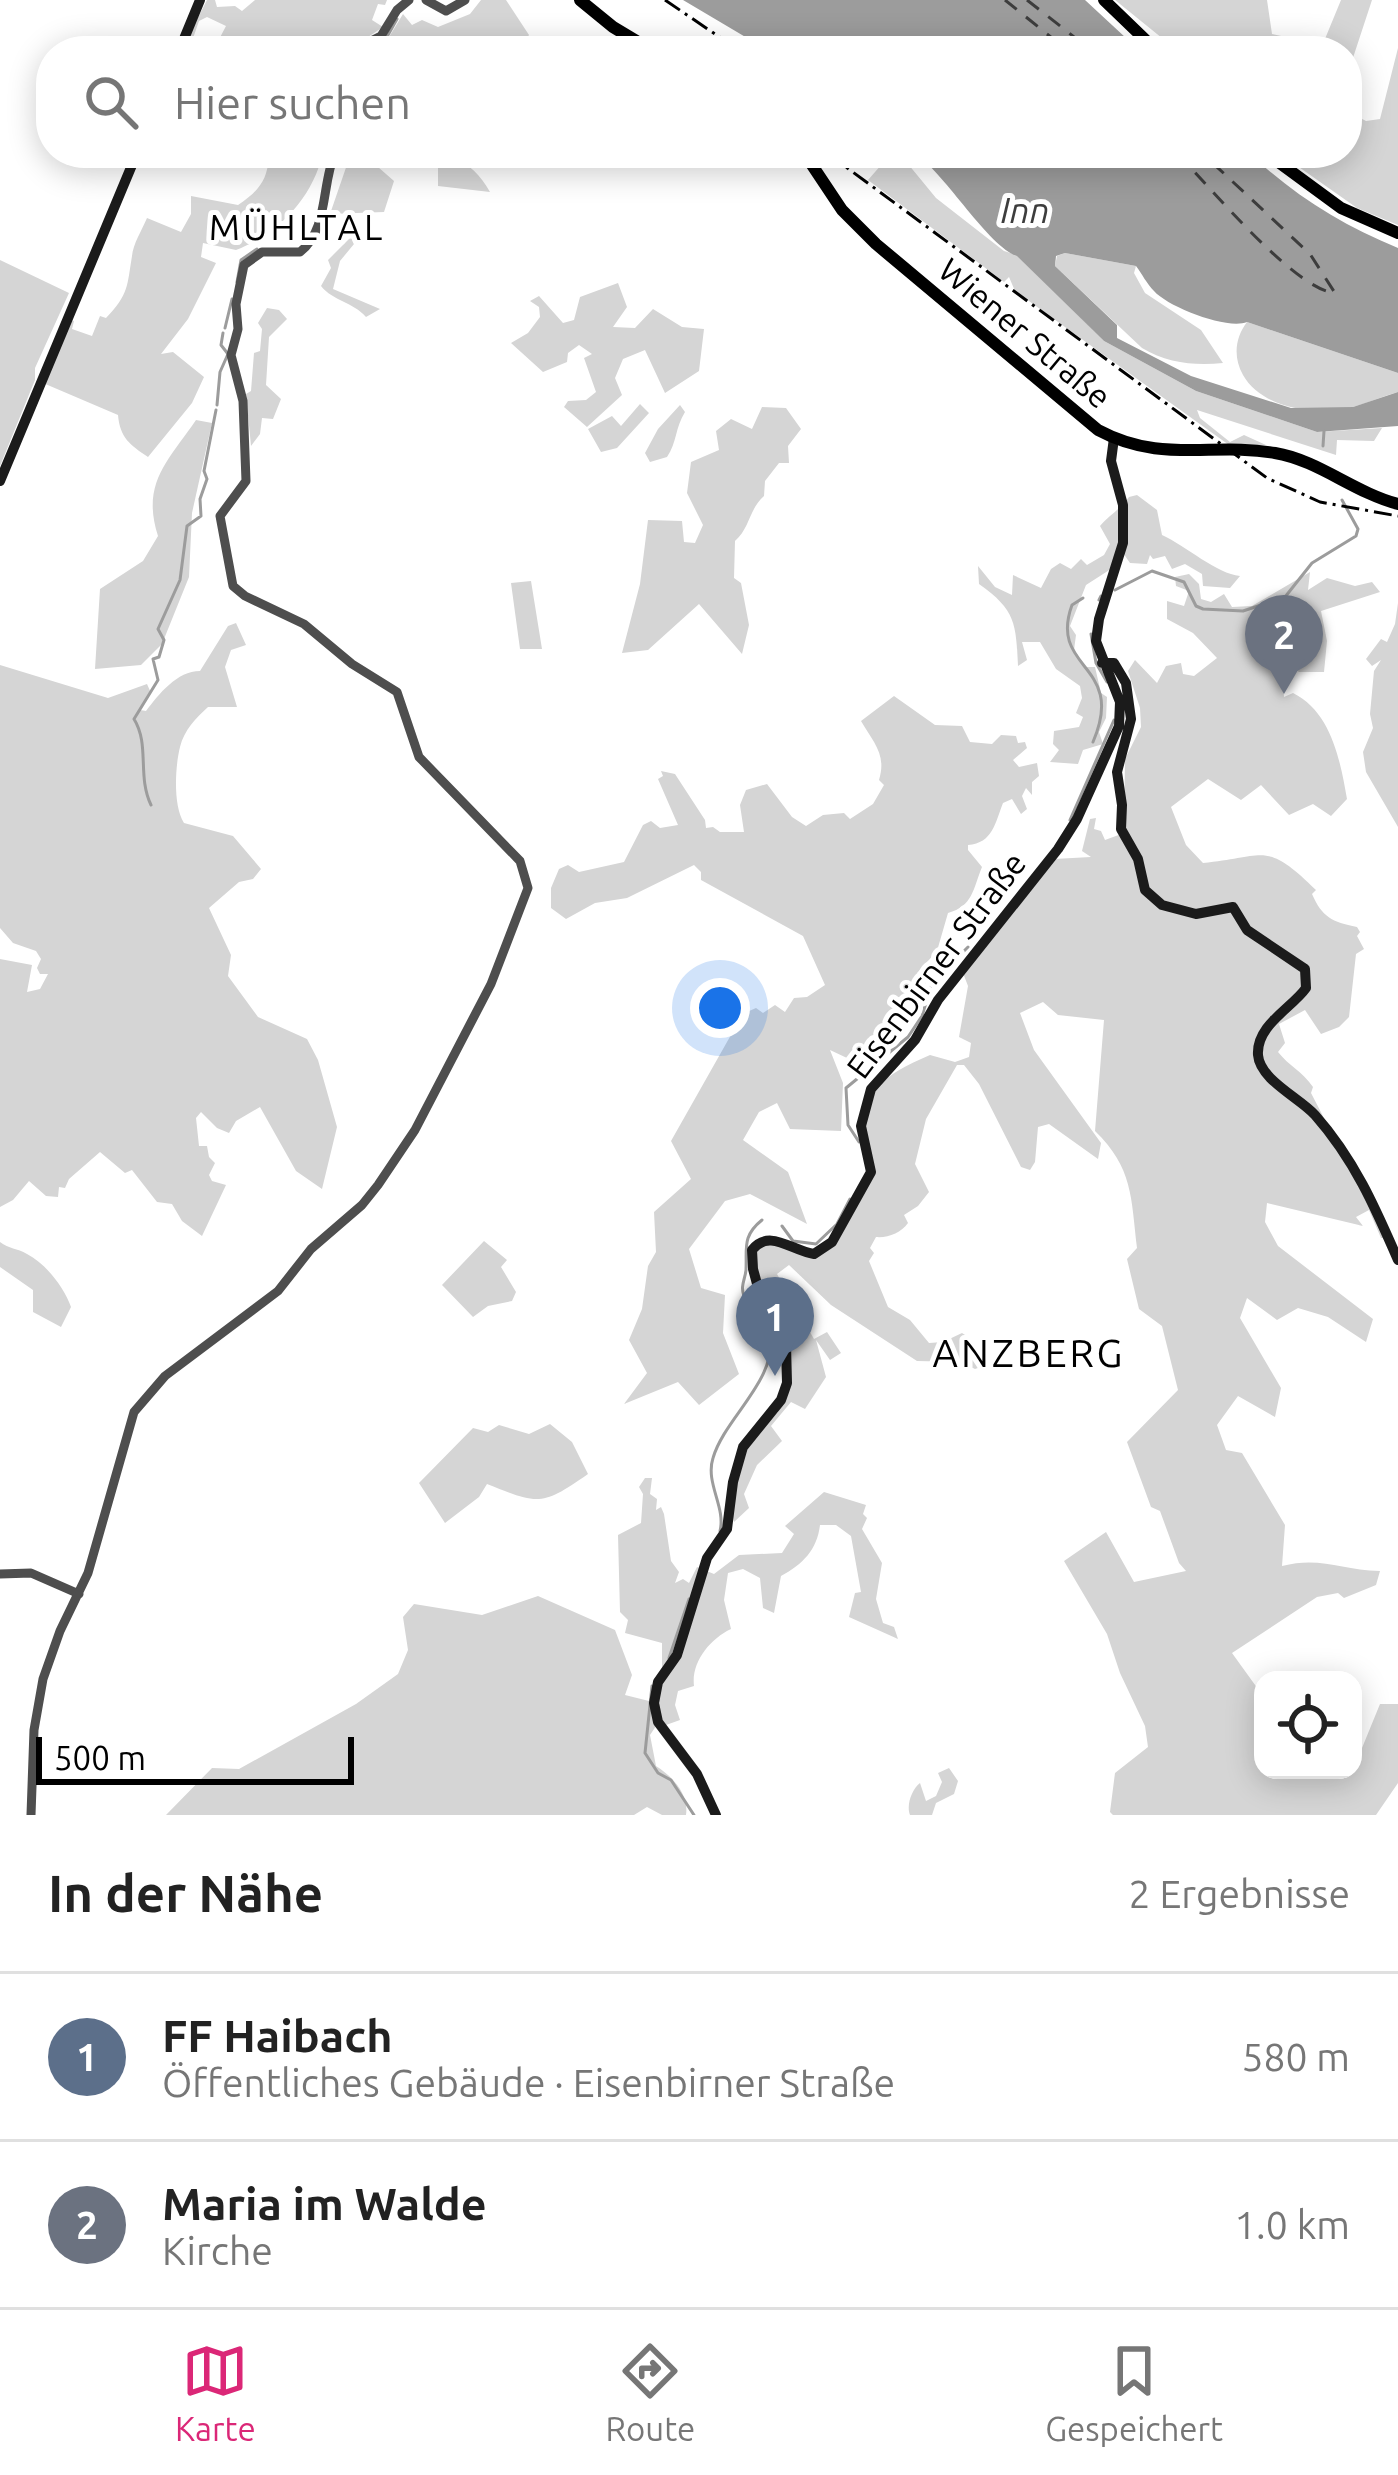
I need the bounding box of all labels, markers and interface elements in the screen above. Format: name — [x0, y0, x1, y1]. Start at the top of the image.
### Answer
search box — [36, 36, 1362, 168]
icon: search — [78, 69, 144, 135]
text: Hier suchen — [174, 77, 411, 128]
water label: Inn — [1000, 189, 1050, 230]
district label: MÜHLTAL — [209, 206, 385, 247]
street label: Wiener Straße — [932, 250, 1119, 415]
pin: 2 — [1245, 595, 1323, 694]
street label: Eisenbirner Straße — [839, 845, 1032, 1085]
your location — [690, 978, 750, 1038]
pin: 1 — [736, 1277, 814, 1376]
district label: ANZBERG — [933, 1331, 1125, 1374]
map controls — [1254, 1671, 1362, 1779]
button: locate — [1254, 1671, 1362, 1779]
scale bar — [36, 1731, 354, 1784]
text: 500 m — [54, 1739, 146, 1776]
text: In der Nähe — [48, 1864, 323, 1922]
text: 2 Ergebnisse — [1129, 1872, 1350, 1915]
text: FF Haibach — [162, 2010, 393, 2061]
text: 1 — [76, 2035, 98, 2078]
text: 580 m — [1241, 2035, 1350, 2078]
text: Öffentliches Gebäude · Eisenbirner Straße — [162, 2061, 895, 2104]
text: Maria im Walde — [162, 2178, 487, 2229]
text: 2 — [76, 2203, 98, 2246]
text: 1.0 km — [1234, 2203, 1350, 2246]
text: Kirche — [162, 2229, 273, 2272]
tab: Karte — [175, 2338, 256, 2447]
tab: Route — [606, 2338, 695, 2447]
tab: Gespeichert — [1045, 2338, 1223, 2447]

